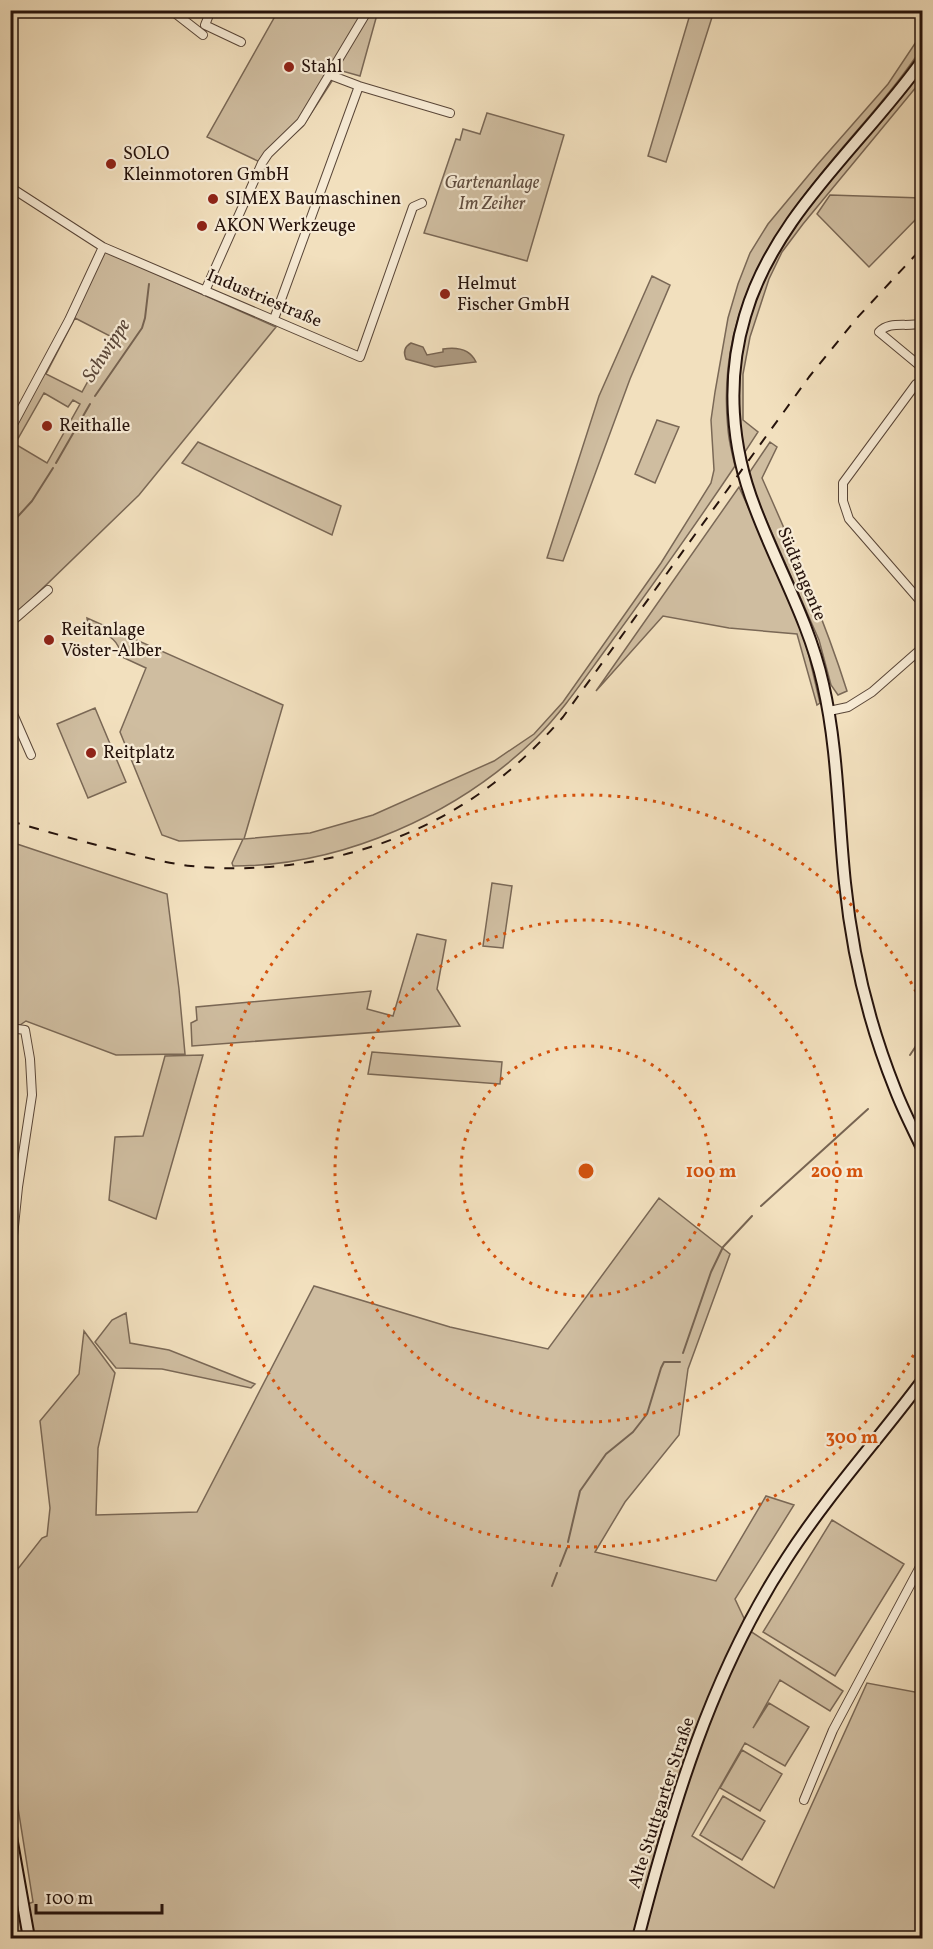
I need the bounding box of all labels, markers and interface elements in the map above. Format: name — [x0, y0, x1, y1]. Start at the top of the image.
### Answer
place label: Stahl — [301, 55, 342, 80]
marker: Stahl — [282, 60, 296, 74]
place label: SOLO Kleinmotoren GmbH — [123, 142, 289, 188]
marker: SOLO Kleinmotoren GmbH — [104, 157, 118, 171]
park label: Gartenanlage Im Zeiher — [445, 171, 540, 217]
place label: SIMEX Baumaschinen — [225, 187, 401, 212]
marker: SIMEX Baumaschinen — [206, 192, 220, 206]
place label: AKON Werkzeuge — [214, 214, 356, 239]
marker: AKON Werkzeuge — [195, 219, 209, 233]
street label: Industriestraße — [203, 264, 325, 334]
place label: Helmut Fischer GmbH — [457, 272, 570, 318]
marker: Helmut Fischer GmbH — [438, 287, 452, 301]
water label: Schwippe — [76, 313, 138, 388]
place label: Reithalle — [59, 414, 130, 439]
marker: Reithalle — [40, 419, 54, 433]
street label: Südtangente — [770, 523, 832, 625]
place label: Reitanlage Vöster-Alber — [61, 618, 162, 664]
marker: Reitanlage Vöster-Alber — [42, 633, 56, 647]
place label: Reitplatz — [103, 741, 175, 766]
marker: Reitplatz — [84, 746, 98, 760]
text: 100 m — [686, 1160, 736, 1185]
text: 200 m — [811, 1160, 863, 1185]
centre of rings — [576, 1161, 596, 1181]
text: 300 m — [826, 1426, 878, 1451]
street label: Alte Stuttgarter Straße — [622, 1714, 702, 1892]
scale bar — [36, 1877, 162, 1915]
text: 100 m — [45, 1887, 94, 1912]

